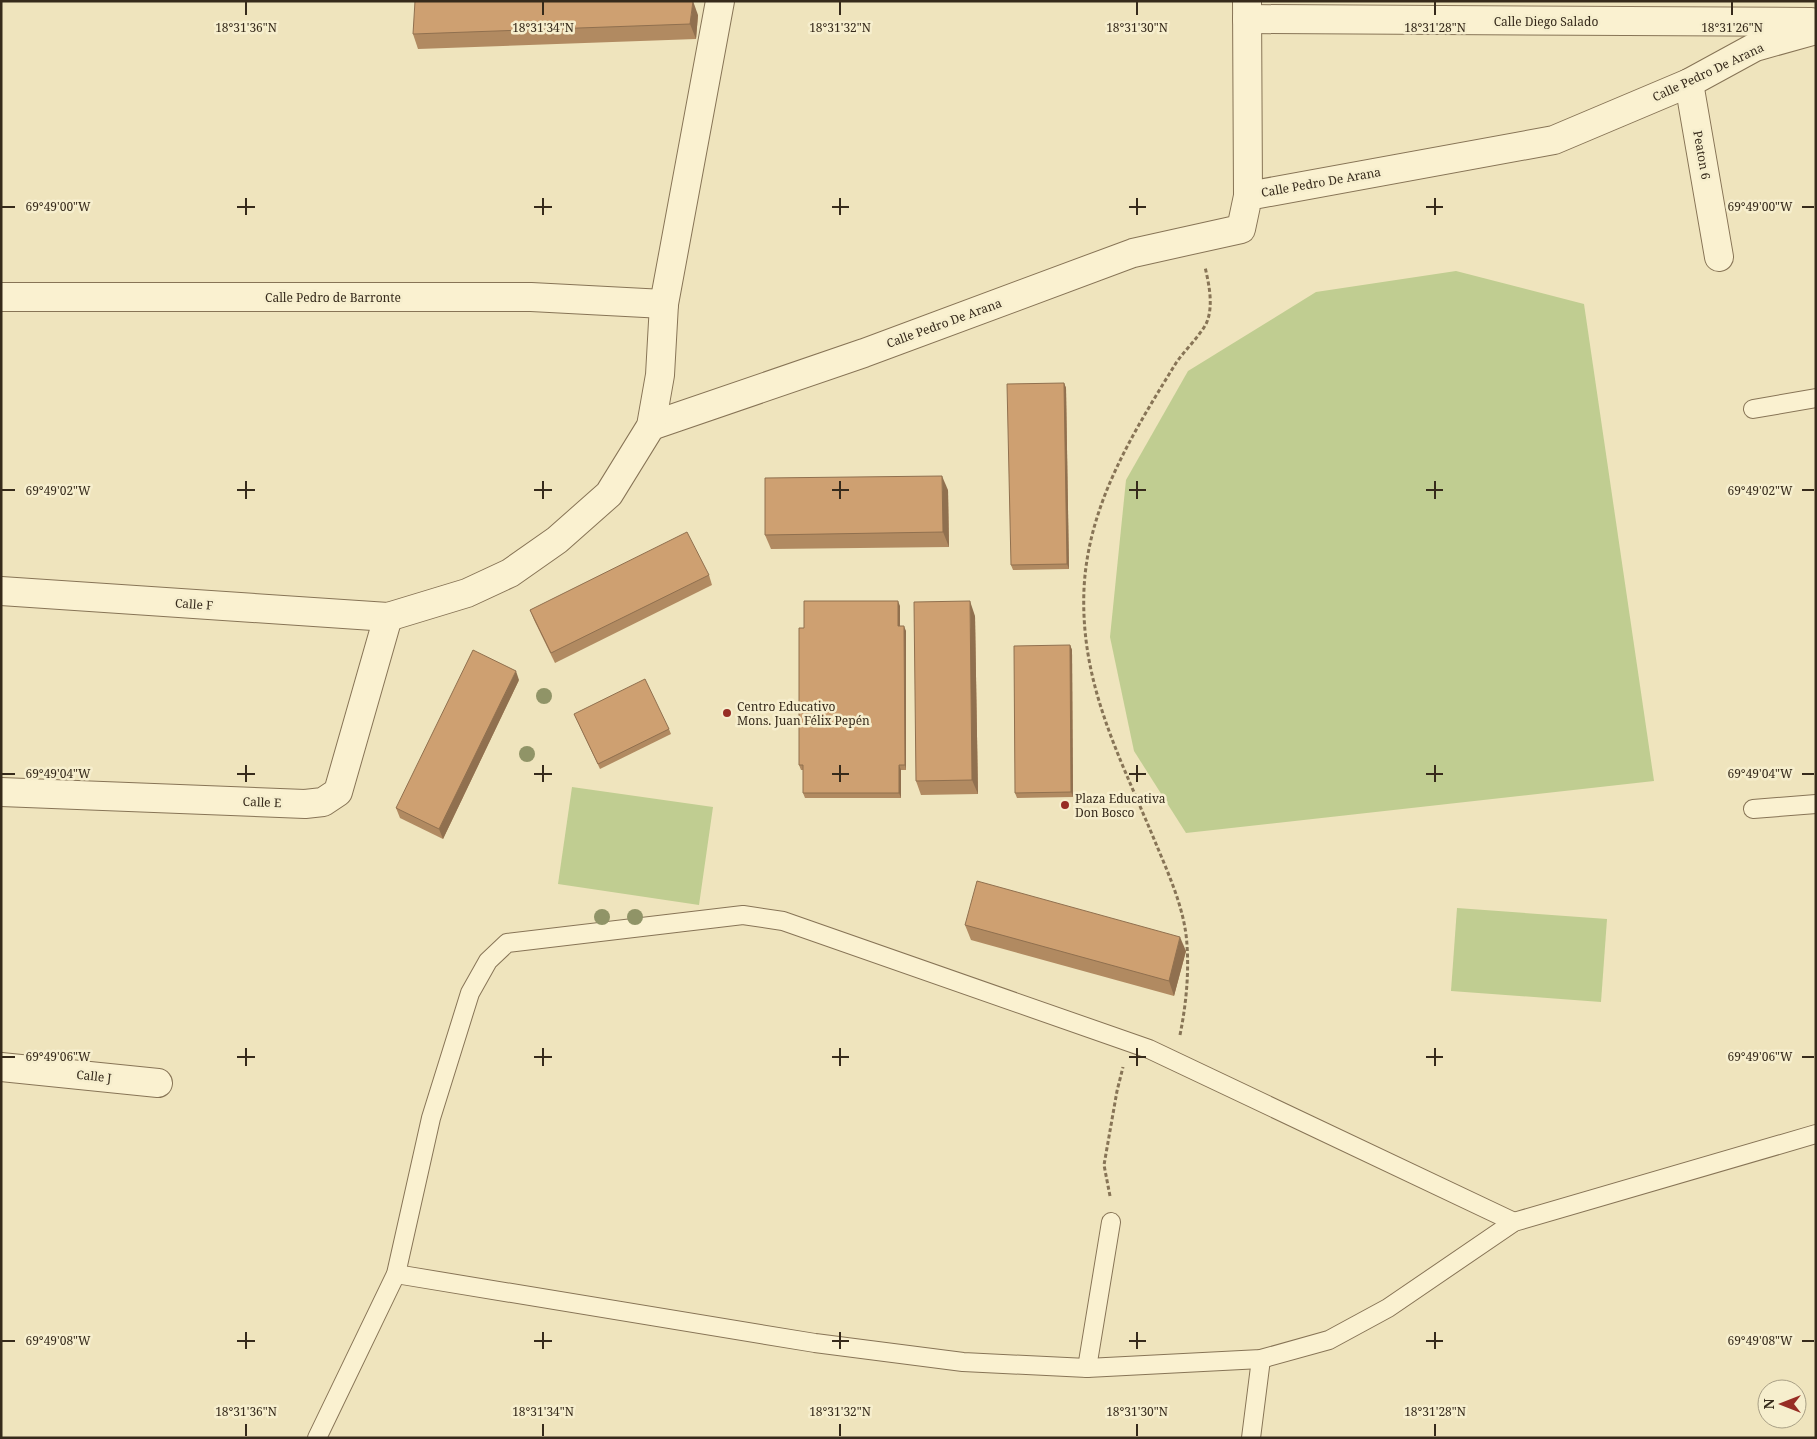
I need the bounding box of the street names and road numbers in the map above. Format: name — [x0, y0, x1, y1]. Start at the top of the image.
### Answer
street label: Calle Diego Salado — [1494, 13, 1598, 30]
street label: Calle Pedro De Arana — [1649, 39, 1767, 105]
street label: Peaton 6 — [1689, 129, 1715, 181]
street label: Calle Pedro De Arana — [1260, 163, 1382, 201]
street label: Calle Pedro de Barronte — [265, 289, 401, 306]
street label: Calle Pedro De Arana — [884, 294, 1004, 352]
street label: Calle F — [174, 594, 214, 614]
street label: Calle E — [242, 793, 282, 811]
street label: Calle J — [76, 1066, 112, 1086]

